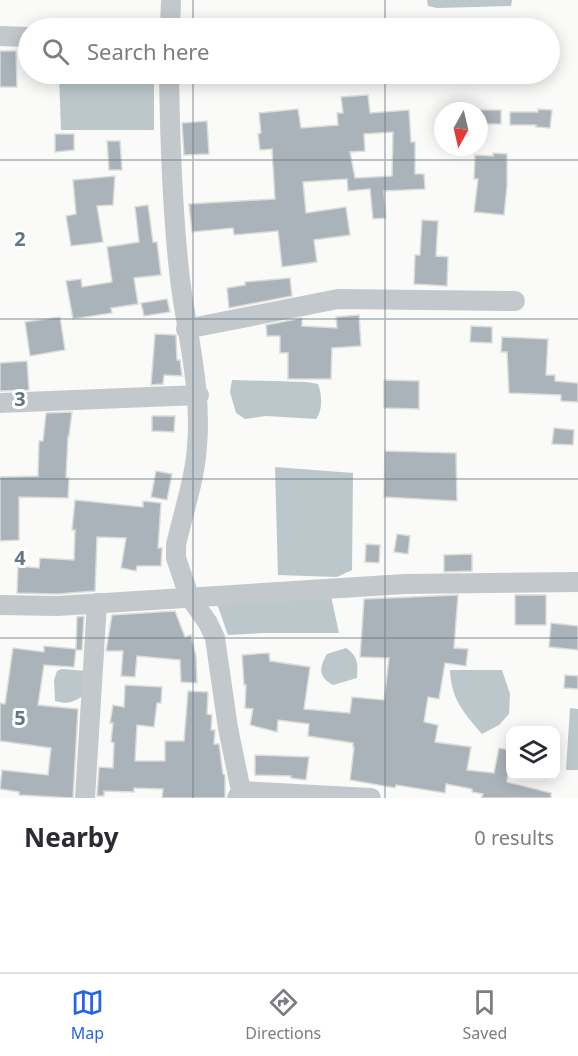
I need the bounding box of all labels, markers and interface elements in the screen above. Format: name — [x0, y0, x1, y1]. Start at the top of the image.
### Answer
search box — [18, 18, 560, 84]
icon: search — [39, 35, 72, 68]
text: Search here — [87, 36, 209, 66]
north arrow — [434, 102, 488, 156]
text: 2 — [14, 225, 26, 252]
text: 3 — [14, 385, 26, 412]
text: 4 — [14, 544, 26, 571]
text: 5 — [14, 704, 26, 731]
map controls — [506, 726, 560, 780]
button: layers — [506, 726, 560, 780]
text: Nearby — [24, 819, 119, 855]
text: 0 results — [474, 824, 554, 851]
tab: Map — [71, 986, 104, 1044]
tab: Directions — [245, 986, 321, 1044]
tab: Saved — [463, 986, 507, 1044]

